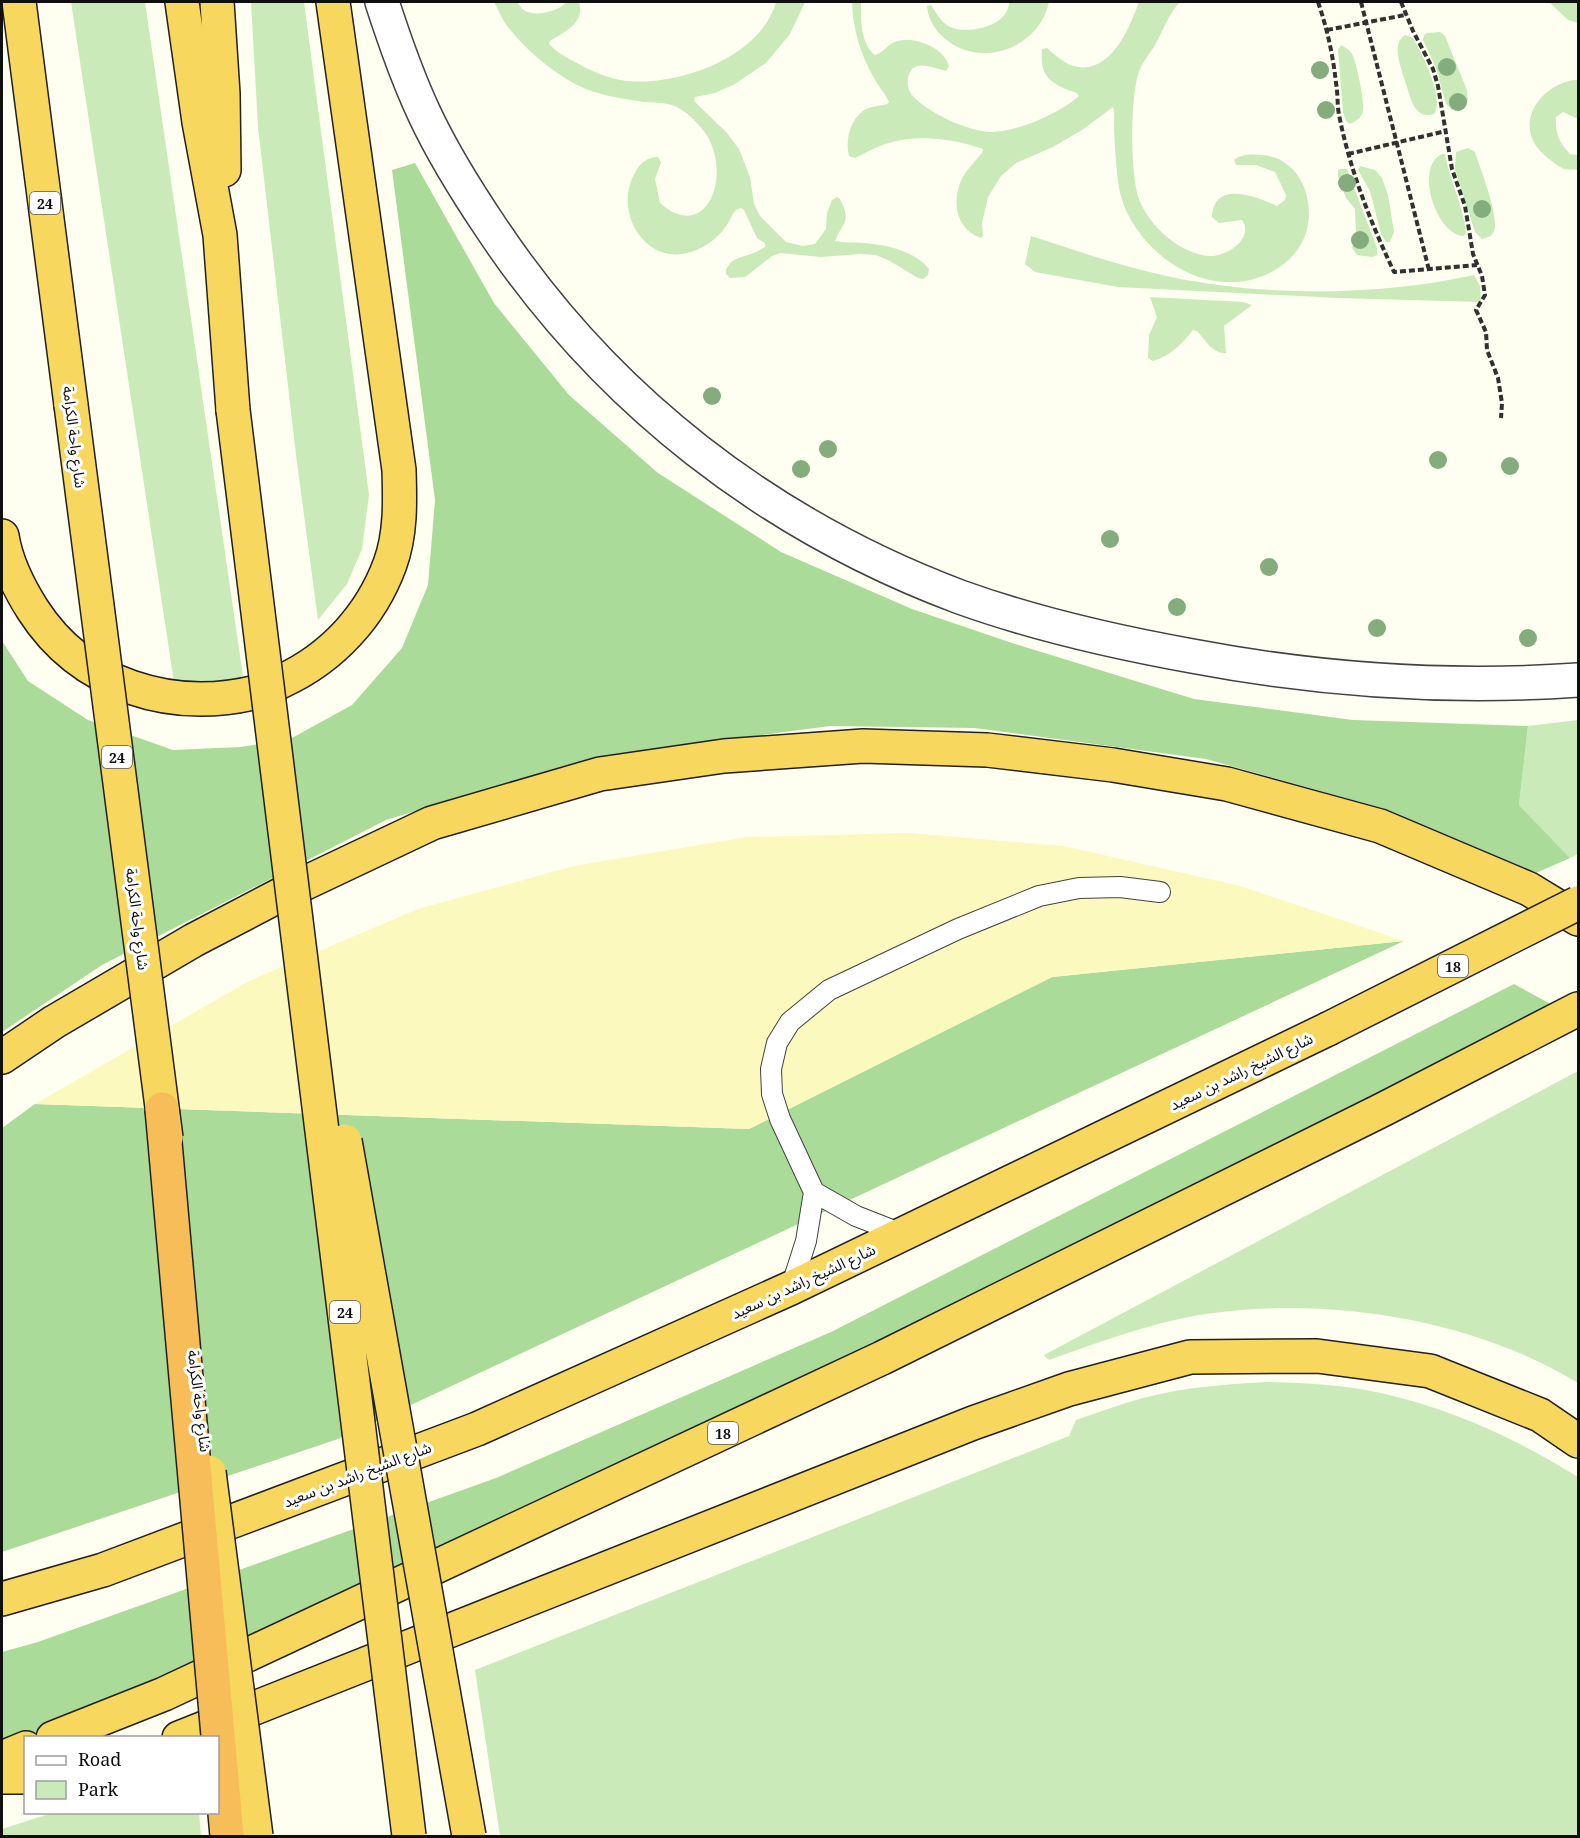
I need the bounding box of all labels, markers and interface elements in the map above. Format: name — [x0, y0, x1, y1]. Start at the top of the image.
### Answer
road number: 24 — [30, 192, 60, 214]
street label: شارع واحة الكرامة — [56, 385, 91, 490]
road number: 24 — [102, 746, 132, 768]
street label: شارع واحة الكرامة — [119, 867, 154, 972]
road number: 18 — [1438, 955, 1468, 977]
street label: شارع الشيخ راشد بن سعيد — [1166, 1028, 1317, 1117]
street label: شارع الشيخ راشد بن سعيد — [728, 1239, 880, 1326]
road number: 24 — [330, 1301, 360, 1323]
street label: شارع واحة الكرامة — [181, 1349, 216, 1454]
road number: 18 — [708, 1422, 738, 1444]
street label: شارع الشيخ راشد بن سعيد — [280, 1436, 435, 1514]
legend — [24, 1736, 219, 1814]
text: Road — [78, 1747, 121, 1771]
text: Park — [78, 1777, 118, 1801]

